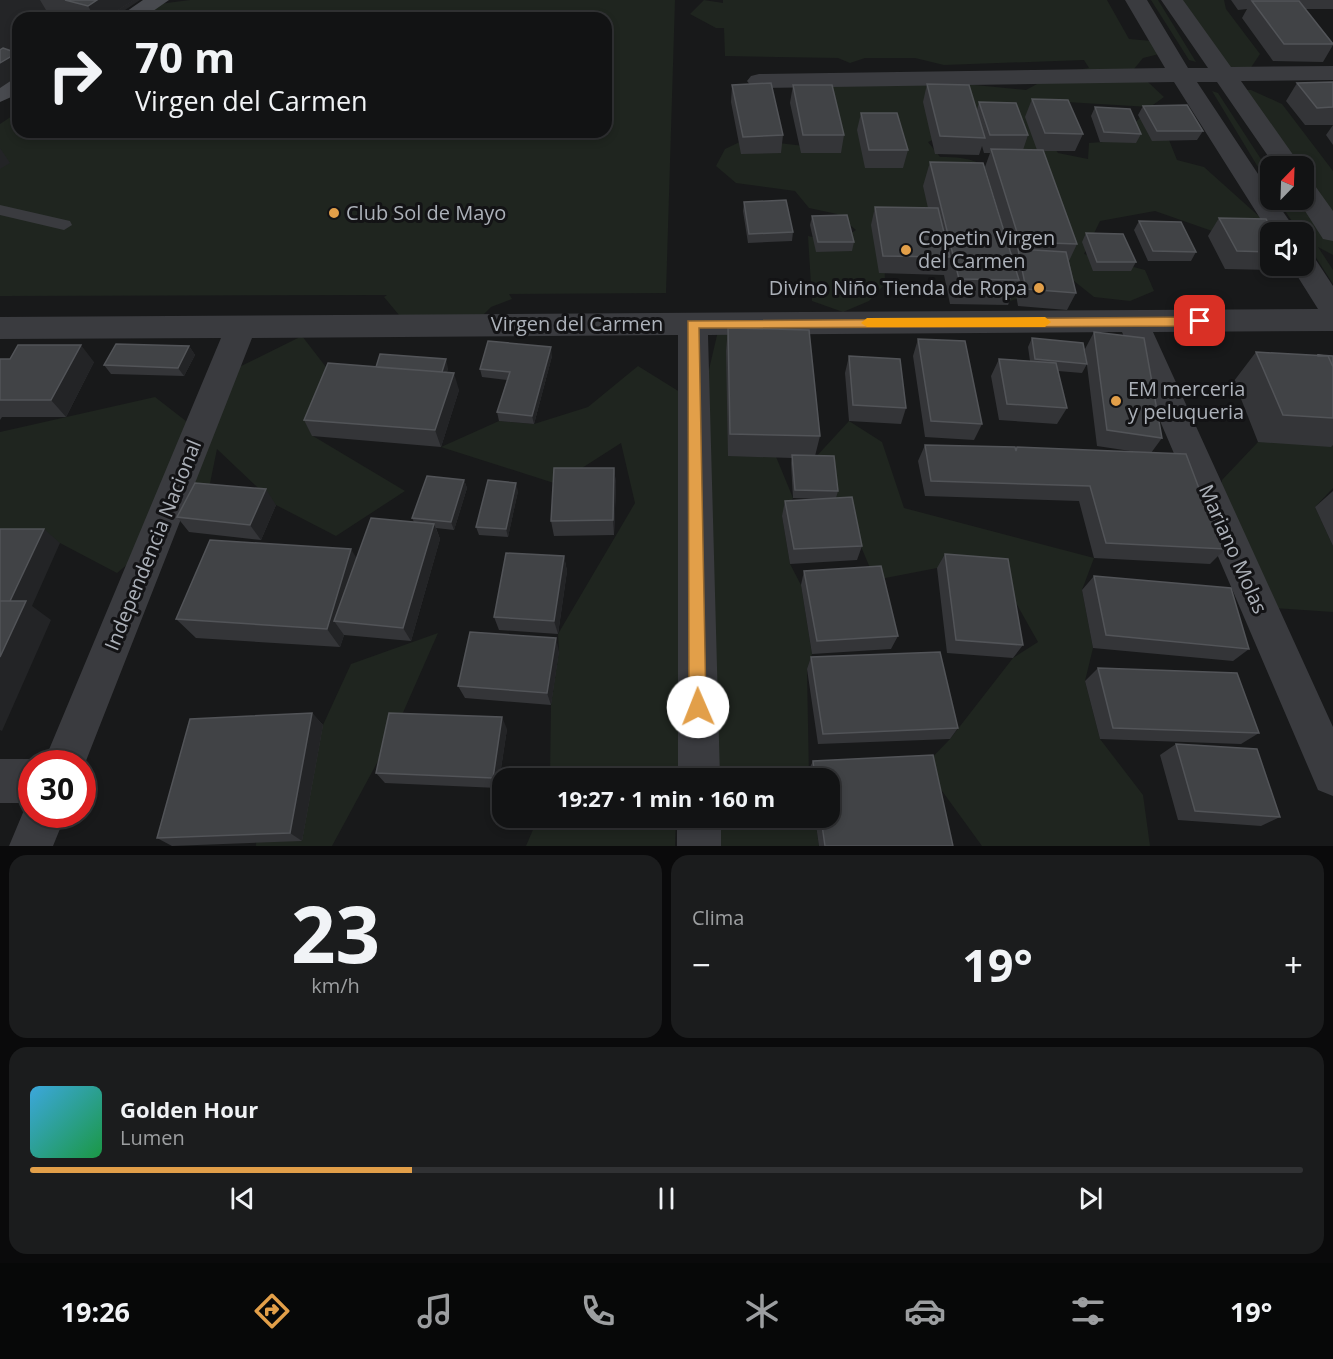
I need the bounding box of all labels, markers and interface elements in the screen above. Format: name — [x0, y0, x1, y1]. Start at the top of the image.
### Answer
text: 70 m — [135, 28, 235, 85]
icon: right — [36, 36, 114, 114]
text: Virgen del Carmen — [135, 82, 368, 119]
north arrow — [1260, 156, 1314, 210]
map controls — [1260, 156, 1314, 276]
place label: Club Sol de Mayo — [346, 199, 506, 226]
marker: Club Sol de Mayo — [327, 206, 341, 220]
button: sound — [1260, 222, 1314, 276]
place label: Copetin Virgen del Carmen — [918, 224, 1055, 274]
marker: Copetin Virgen del Carmen — [899, 243, 913, 257]
place label: Divino Niño Tienda de Ropa — [769, 274, 1027, 301]
marker: Divino Niño Tienda de Ropa — [1032, 281, 1046, 295]
pin — [1174, 295, 1225, 346]
icon: arrive — [1183, 304, 1216, 337]
street label: Virgen del Carmen — [491, 310, 663, 337]
place label: EM merceria y peluqueria — [1128, 375, 1245, 425]
marker: EM merceria y peluqueria — [1109, 394, 1123, 408]
street label: Independencia Nacional — [98, 435, 207, 654]
street label: Mariano Molas — [1193, 480, 1274, 618]
position arrow — [666, 675, 730, 739]
speed limit sign: 30 — [18, 750, 96, 828]
text: 19:27 · 1 min · 160 m — [557, 783, 775, 813]
text: 23 — [291, 880, 380, 986]
text: Clima — [692, 904, 744, 931]
text: 19° — [962, 934, 1033, 995]
text: − — [692, 942, 711, 987]
text: + — [1284, 942, 1303, 987]
text: km/h — [311, 972, 360, 999]
text: Golden Hour — [120, 1094, 258, 1124]
text: Lumen — [120, 1124, 185, 1151]
icon: previous — [226, 1182, 259, 1215]
icon: pause — [650, 1182, 683, 1215]
icon: next — [1074, 1182, 1107, 1215]
icon: directions — [251, 1290, 293, 1332]
icon: music — [414, 1290, 456, 1332]
icon: phone — [577, 1290, 619, 1332]
icon: climate — [741, 1290, 783, 1332]
icon: car — [904, 1290, 946, 1332]
icon: filters — [1067, 1290, 1109, 1332]
text: 19:26 — [61, 1293, 130, 1330]
text: 19° — [1230, 1293, 1272, 1330]

